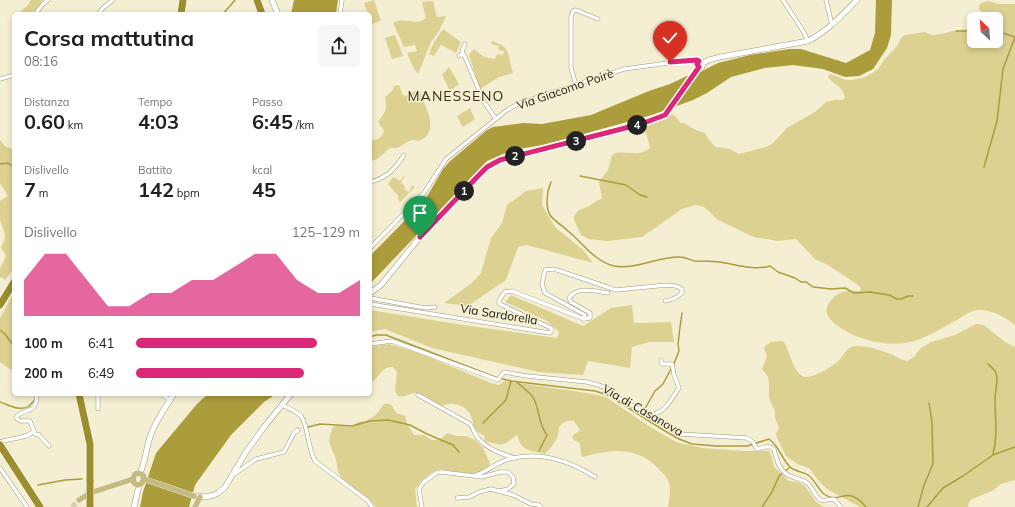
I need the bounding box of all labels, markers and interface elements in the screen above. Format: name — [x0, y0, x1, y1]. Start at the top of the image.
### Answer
north arrow — [967, 12, 1003, 48]
map controls — [967, 12, 1003, 48]
pin — [653, 21, 687, 62]
text: Corsa mattutina — [24, 24, 194, 52]
button: share — [318, 25, 360, 67]
icon: check — [659, 27, 681, 49]
text: 08:16 — [24, 53, 58, 69]
street label: Via Giacomo Poirè — [514, 65, 616, 113]
district label: MANESSENO — [408, 87, 504, 105]
text: Distanza — [24, 95, 69, 109]
text: Tempo — [138, 95, 172, 109]
text: Passo — [252, 95, 283, 109]
text: 0.60 — [24, 109, 65, 134]
text: 4:03 — [138, 109, 179, 134]
text: 6:45 — [252, 109, 293, 134]
pin: 4 — [627, 115, 647, 135]
text: km — [65, 118, 83, 132]
text: /km — [293, 118, 314, 132]
text: 4 — [634, 118, 640, 132]
pin: 3 — [566, 131, 586, 151]
text: 3 — [573, 134, 579, 148]
pin: 2 — [505, 146, 525, 166]
text: 2 — [512, 149, 518, 163]
text: Dislivello — [24, 163, 69, 177]
text: Battito — [138, 163, 172, 177]
text: kcal — [252, 163, 272, 177]
text: 7 — [24, 177, 36, 202]
text: 142 — [138, 177, 174, 202]
text: 45 — [252, 177, 276, 202]
pin: 1 — [454, 181, 474, 201]
text: 1 — [461, 184, 467, 198]
text: m — [36, 186, 49, 200]
text: bpm — [174, 186, 200, 200]
pin — [403, 196, 437, 237]
icon: arrive — [409, 202, 431, 224]
text: Dislivello — [24, 224, 77, 240]
text: 125–129 m — [292, 224, 360, 240]
street label: Via Sardorella — [459, 300, 539, 328]
text: 100 m — [24, 335, 63, 351]
text: 6:41 — [88, 335, 114, 351]
text: 200 m — [24, 365, 63, 381]
text: 6:49 — [88, 365, 114, 381]
street label: Via di Casanova — [600, 381, 686, 439]

